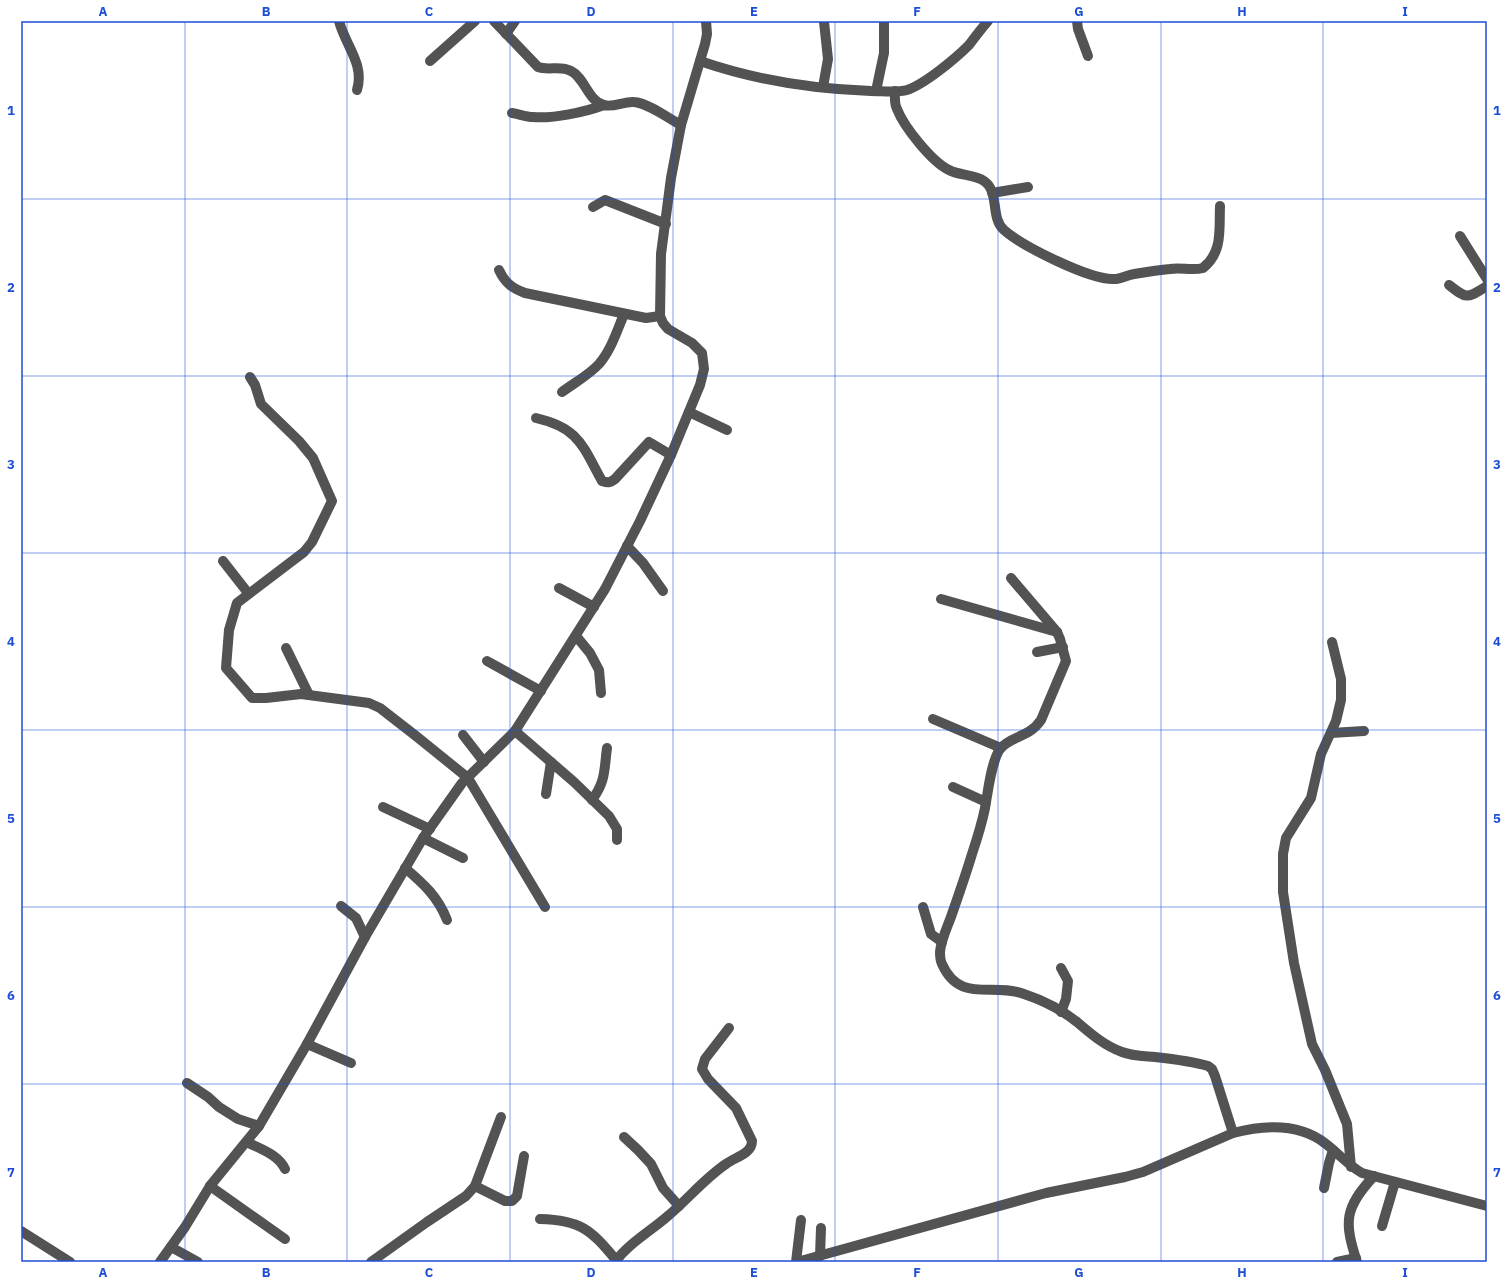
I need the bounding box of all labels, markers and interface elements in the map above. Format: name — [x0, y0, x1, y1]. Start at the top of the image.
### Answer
text: A — [99, 3, 108, 20]
text: B — [262, 3, 271, 20]
text: C — [425, 3, 434, 20]
text: D — [586, 3, 596, 20]
text: E — [750, 3, 758, 20]
text: F — [913, 3, 921, 20]
text: G — [1074, 3, 1084, 20]
text: H — [1237, 3, 1247, 20]
text: I — [1402, 3, 1408, 20]
text: 1 — [7, 102, 15, 119]
text: 1 — [1493, 102, 1501, 119]
text: 2 — [7, 279, 15, 296]
text: 2 — [1493, 279, 1501, 296]
text: 3 — [7, 456, 15, 473]
text: 3 — [1493, 456, 1501, 473]
text: 4 — [7, 633, 15, 650]
text: 4 — [1493, 633, 1501, 650]
text: 5 — [7, 810, 15, 827]
text: 5 — [1493, 810, 1501, 827]
text: 6 — [7, 987, 15, 1004]
text: 6 — [1493, 987, 1501, 1004]
text: 7 — [7, 1164, 15, 1181]
text: 7 — [1493, 1164, 1501, 1181]
text: A — [99, 1264, 108, 1281]
text: B — [262, 1264, 271, 1281]
text: C — [425, 1264, 434, 1281]
text: D — [586, 1264, 596, 1281]
text: E — [750, 1264, 758, 1281]
text: F — [913, 1264, 921, 1281]
text: G — [1074, 1264, 1084, 1281]
text: H — [1237, 1264, 1247, 1281]
text: I — [1402, 1264, 1408, 1281]

